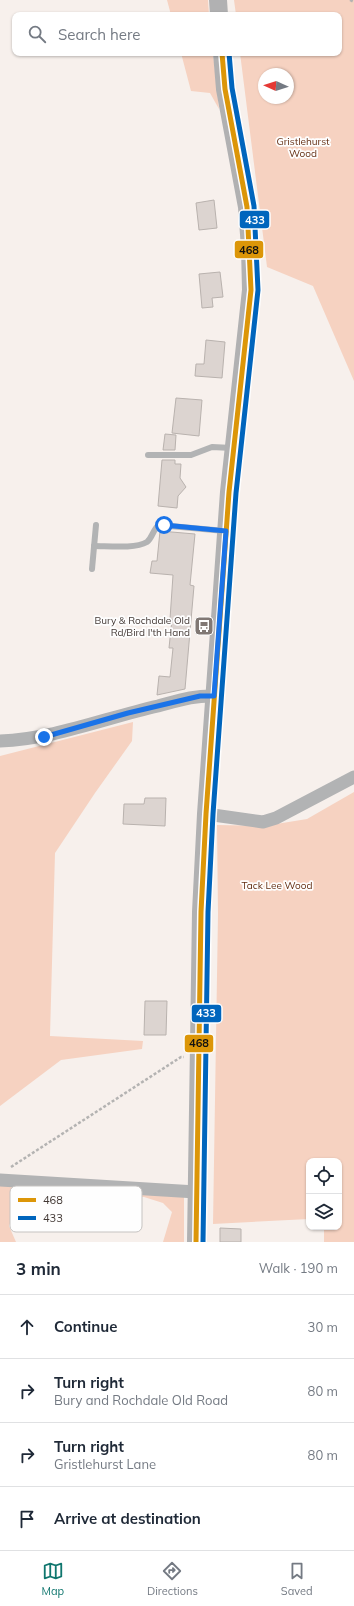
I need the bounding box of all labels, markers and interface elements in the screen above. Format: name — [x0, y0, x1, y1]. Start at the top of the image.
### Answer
search box — [12, 12, 342, 56]
icon: search — [26, 23, 48, 45]
text: Search here — [58, 25, 140, 44]
north arrow — [258, 68, 294, 104]
park label: Gristlehurst Wood — [276, 135, 330, 160]
line badge: 433 — [239, 210, 270, 229]
text: 433 — [245, 213, 265, 227]
line badge: 468 — [234, 240, 264, 259]
text: 468 — [239, 243, 259, 257]
route start — [155, 516, 173, 534]
place label: Bury & Rochdale Old Rd/Bird I'th Hand — [94, 614, 190, 639]
bus stop icon: Bury & Rochdale Old Rd/Bird I'th Hand — [193, 615, 215, 637]
route end — [35, 728, 53, 746]
park label: Tack Lee Wood — [242, 879, 312, 892]
line badge: 433 — [191, 1004, 222, 1023]
text: 433 — [196, 1006, 216, 1020]
line badge: 468 — [184, 1034, 214, 1053]
text: 468 — [189, 1036, 209, 1050]
map controls — [306, 1158, 342, 1230]
button: locate — [306, 1158, 342, 1194]
legend — [10, 1186, 142, 1232]
text: 468 — [43, 1193, 63, 1207]
button: layers — [306, 1194, 342, 1230]
text: 433 — [43, 1211, 63, 1225]
text: 3 min — [16, 1258, 61, 1279]
text: Walk · 190 m — [259, 1260, 338, 1276]
icon: ahead — [16, 1316, 38, 1338]
text: Continue — [54, 1317, 117, 1336]
text: 30 m — [308, 1319, 338, 1335]
text: Turn right — [54, 1373, 124, 1392]
icon: right — [16, 1380, 38, 1402]
text: 80 m — [308, 1383, 338, 1399]
text: Bury and Rochdale Old Road — [54, 1392, 228, 1408]
text: Turn right — [54, 1437, 124, 1456]
icon: right — [16, 1444, 38, 1466]
text: 80 m — [308, 1447, 338, 1463]
text: Gristlehurst Lane — [54, 1456, 156, 1472]
icon: arrive — [16, 1508, 38, 1530]
text: Arrive at destination — [54, 1509, 201, 1528]
tab: Map — [41, 1560, 64, 1598]
tab: Directions — [147, 1560, 198, 1598]
tab: Saved — [281, 1560, 313, 1598]

